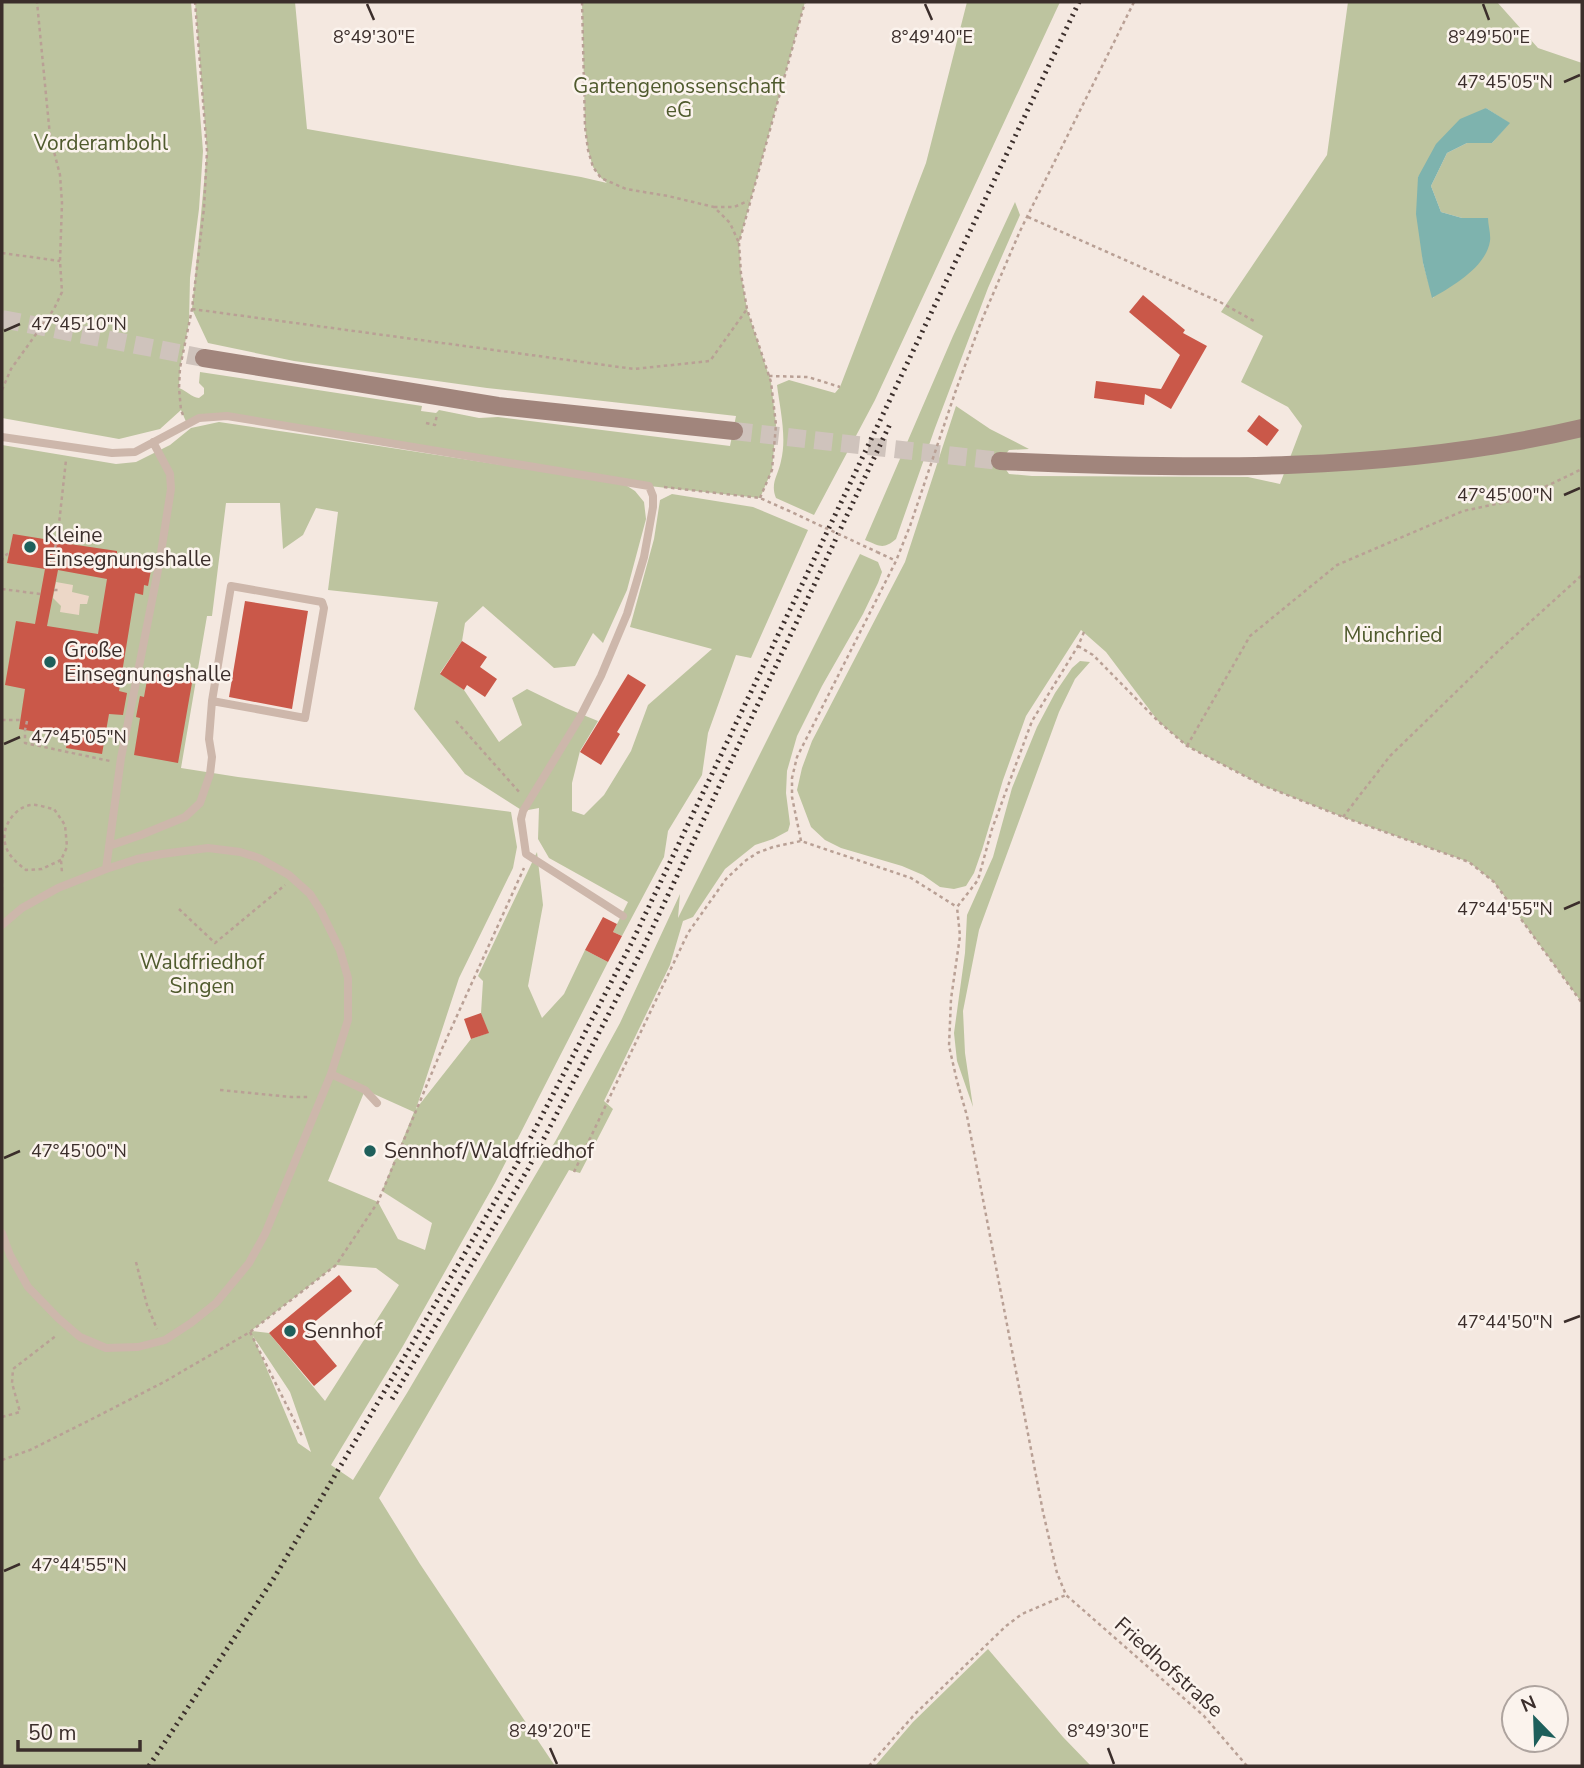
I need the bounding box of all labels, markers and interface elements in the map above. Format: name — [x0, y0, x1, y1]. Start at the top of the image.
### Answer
text: 8°49'30"E — [333, 25, 415, 49]
text: 8°49'40"E — [891, 25, 973, 49]
text: 8°49'50"E — [1448, 25, 1530, 49]
text: 47°45'05"N — [1457, 70, 1553, 94]
park label: Gartengenossenschaft eG — [573, 72, 786, 124]
park label: Vorderambohl — [33, 129, 169, 157]
text: 47°45'10"N — [31, 312, 127, 336]
text: 47°45'00"N — [1457, 483, 1553, 507]
place label: Kleine Einsegnungshalle — [44, 521, 211, 573]
marker: Kleine Einsegnungshalle — [22, 539, 38, 555]
park label: Münchried — [1343, 621, 1443, 649]
place label: Große Einsegnungshalle — [64, 636, 231, 688]
marker: Große Einsegnungshalle — [42, 654, 58, 670]
text: 47°45'05"N — [31, 725, 127, 749]
text: 47°44'55"N — [1457, 897, 1553, 921]
park label: Waldfriedhof Singen — [140, 948, 265, 1000]
place label: Sennhof/Waldfriedhof — [384, 1137, 595, 1165]
text: 47°45'00"N — [31, 1139, 127, 1163]
marker: Sennhof/Waldfriedhof — [362, 1143, 378, 1159]
text: 47°44'50"N — [1457, 1310, 1553, 1334]
place label: Sennhof — [304, 1317, 383, 1345]
marker: Sennhof — [282, 1323, 298, 1339]
text: 47°44'55"N — [31, 1553, 127, 1577]
street label: Friedhofstraße — [1109, 1611, 1229, 1723]
north arrow — [1500, 1684, 1570, 1754]
text: N — [1517, 1690, 1540, 1719]
scale bar — [18, 1708, 140, 1752]
text: 50 m — [28, 1719, 77, 1747]
text: 8°49'20"E — [509, 1719, 591, 1743]
text: 8°49'30"E — [1067, 1719, 1149, 1743]

